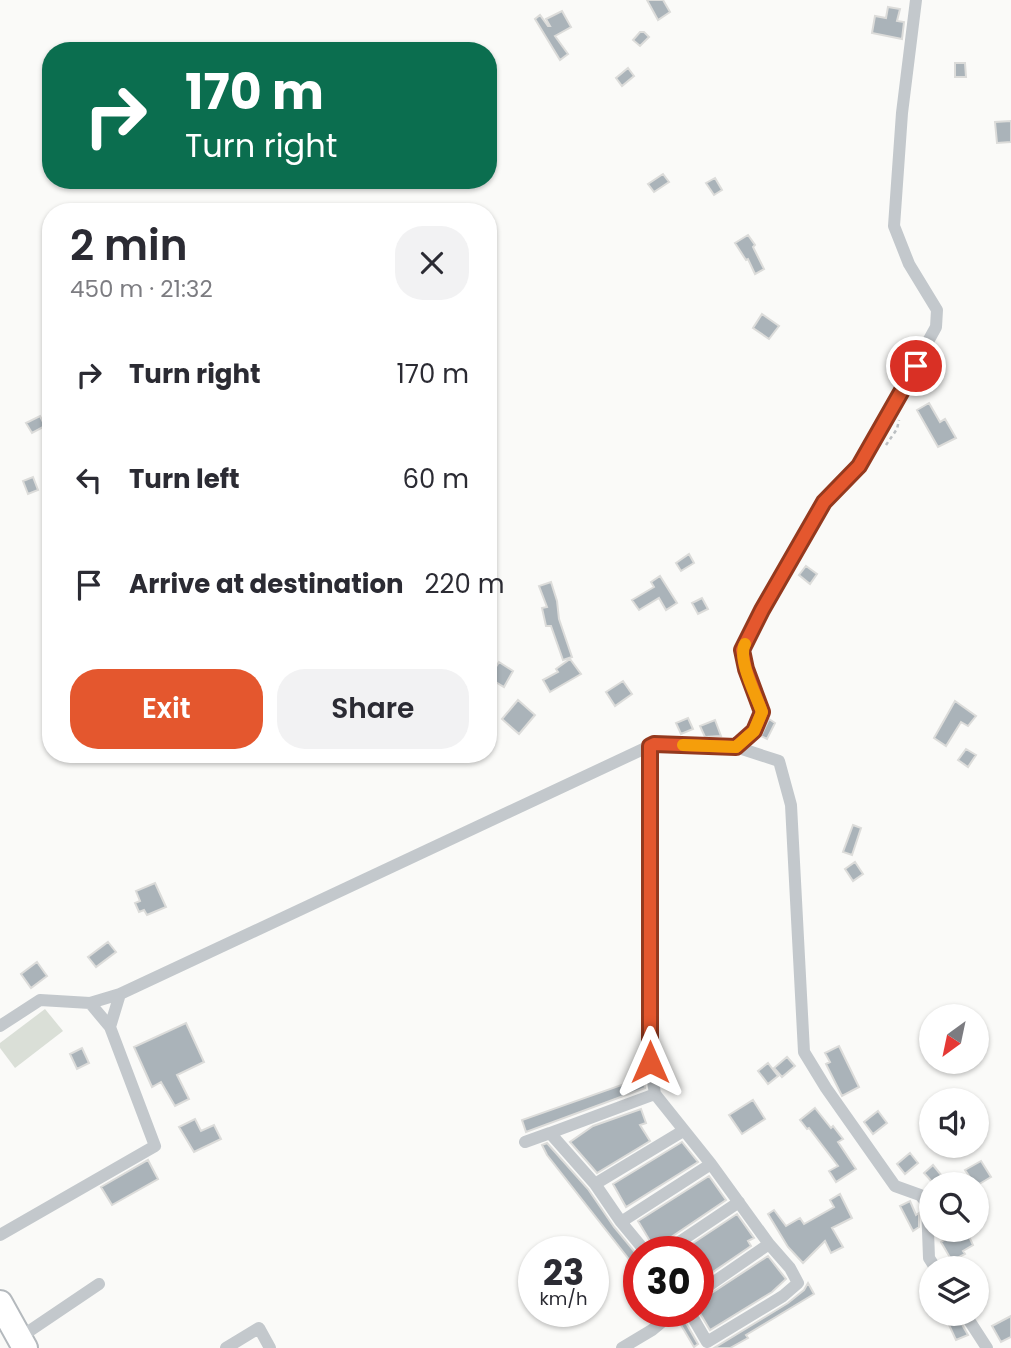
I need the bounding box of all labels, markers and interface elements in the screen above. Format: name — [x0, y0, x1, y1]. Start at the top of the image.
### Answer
text: 170 m — [185, 58, 324, 126]
icon: right — [70, 70, 161, 161]
text: Turn right — [185, 123, 337, 168]
text: 2 min — [70, 216, 188, 275]
button: close — [395, 226, 469, 300]
text: 450 m · 21:32 — [70, 273, 213, 305]
pin — [886, 336, 946, 396]
icon: arrive — [897, 347, 935, 385]
icon: right — [70, 356, 108, 394]
text: Turn right — [129, 356, 261, 392]
text: 170 m — [396, 356, 469, 392]
icon: left — [70, 461, 108, 499]
text: Turn left — [129, 461, 240, 497]
text: 60 m — [402, 461, 469, 497]
icon: arrive — [70, 566, 108, 604]
text: Arrive at destination — [129, 566, 404, 602]
text: 220 m — [425, 566, 504, 602]
button: Exit — [70, 669, 263, 749]
button: Share — [277, 669, 469, 749]
north arrow — [919, 1004, 989, 1074]
map controls — [919, 1004, 989, 1326]
position arrow — [613, 1025, 687, 1099]
button: sound — [919, 1088, 989, 1158]
button: search — [919, 1172, 989, 1242]
speed limit sign: 30 — [623, 1236, 714, 1327]
text: 23 — [543, 1248, 584, 1297]
button: layers — [919, 1256, 989, 1326]
text: km/h — [540, 1286, 587, 1311]

